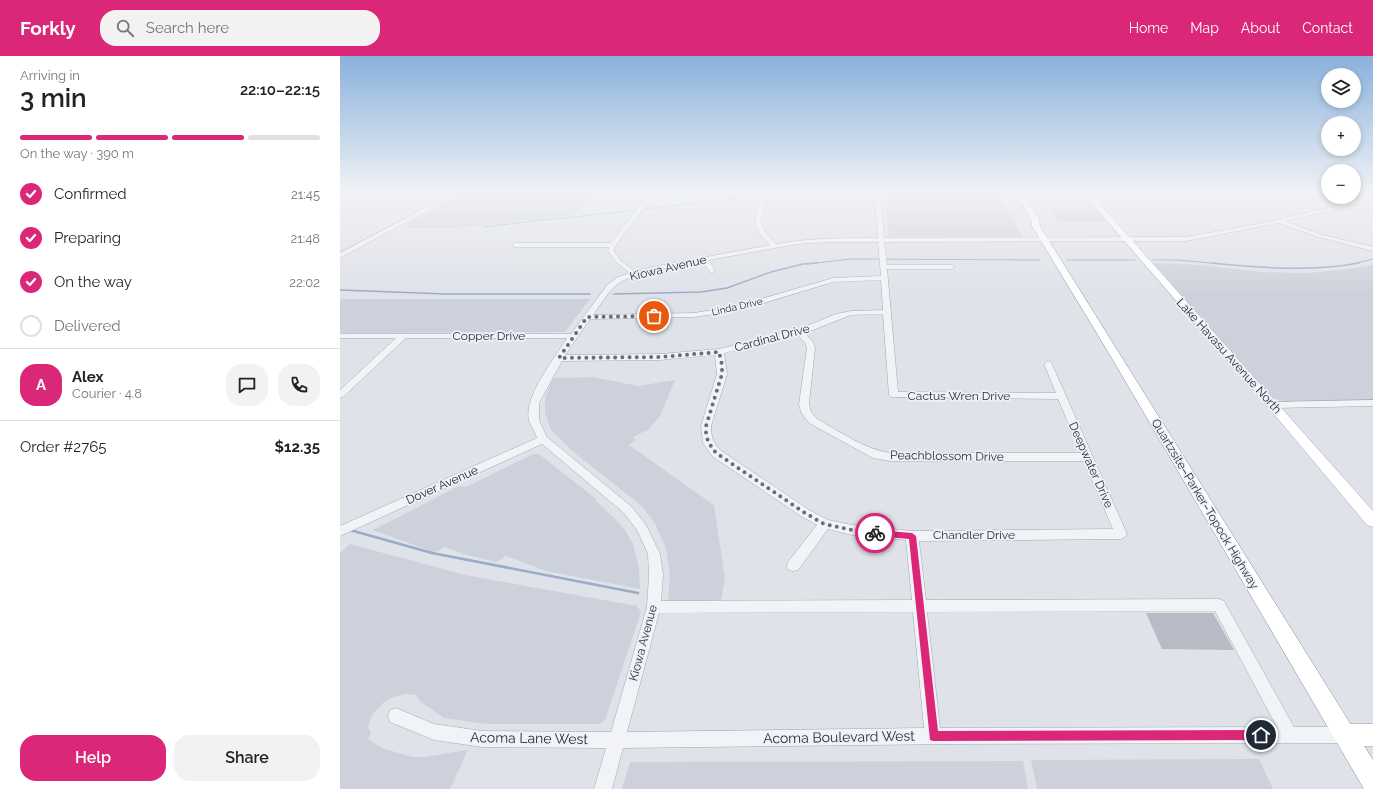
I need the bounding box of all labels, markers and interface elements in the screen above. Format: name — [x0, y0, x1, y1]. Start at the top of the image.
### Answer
search box — [100, 10, 380, 46]
text: Forkly — [20, 17, 76, 39]
icon: search — [114, 17, 136, 39]
text: Search here — [146, 19, 229, 37]
text: Home — [1129, 20, 1168, 36]
text: Map — [1190, 20, 1219, 36]
text: About — [1241, 20, 1280, 36]
text: Contact — [1302, 20, 1353, 36]
text: Arriving in — [20, 68, 80, 83]
map controls — [1321, 68, 1361, 204]
button: layers — [1321, 68, 1361, 108]
text: 22:10–22:15 — [240, 81, 320, 99]
text: 3 min — [20, 83, 87, 113]
button: + — [1321, 116, 1361, 156]
text: On the way · 390 m — [20, 146, 134, 161]
button: − — [1321, 164, 1361, 204]
icon: check — [20, 183, 42, 205]
text: Confirmed — [54, 185, 127, 203]
text: 21:45 — [291, 187, 320, 202]
icon: check — [20, 227, 42, 249]
text: Preparing — [54, 229, 121, 247]
text: 21:48 — [290, 231, 320, 246]
street label: Kiowa Avenue — [628, 252, 708, 284]
icon: check — [20, 271, 42, 293]
text: On the way — [54, 273, 132, 291]
text: 22:02 — [289, 275, 320, 290]
street label: Linda Drive — [711, 295, 764, 318]
street label: Lake Havasu Avenue North — [1174, 296, 1284, 416]
pin — [637, 299, 671, 333]
icon: bag — [643, 305, 665, 327]
text: Delivered — [54, 317, 121, 335]
street label: Cardinal Drive — [733, 321, 811, 355]
street label: Copper Drive — [453, 329, 525, 343]
button: chat — [226, 364, 268, 406]
button: phone — [278, 364, 320, 406]
text: Alex — [72, 368, 103, 386]
text: A — [36, 376, 46, 394]
text: Courier · 4.8 — [72, 386, 142, 401]
street label: Cactus Wren Drive — [908, 389, 1010, 403]
street label: Quartzsite–Parker–Topock Highway — [1149, 416, 1262, 592]
street label: Deepwater Drive — [1066, 420, 1116, 510]
text: Order #2765 — [20, 438, 106, 456]
text: $12.35 — [275, 438, 320, 456]
street label: Peachblossom Drive — [890, 448, 1004, 464]
street label: Dover Avenue — [404, 463, 480, 507]
courier — [855, 513, 895, 553]
icon: bike — [864, 522, 886, 544]
street label: Chandler Drive — [933, 528, 1015, 542]
street label: Kiowa Avenue — [626, 603, 660, 683]
pin — [1244, 718, 1278, 752]
icon: home — [1250, 724, 1272, 746]
street label: Acoma Boulevard West — [763, 728, 915, 746]
street label: Acoma Lane West — [470, 729, 588, 747]
button: Help — [20, 735, 166, 781]
button: Share — [174, 735, 320, 781]

